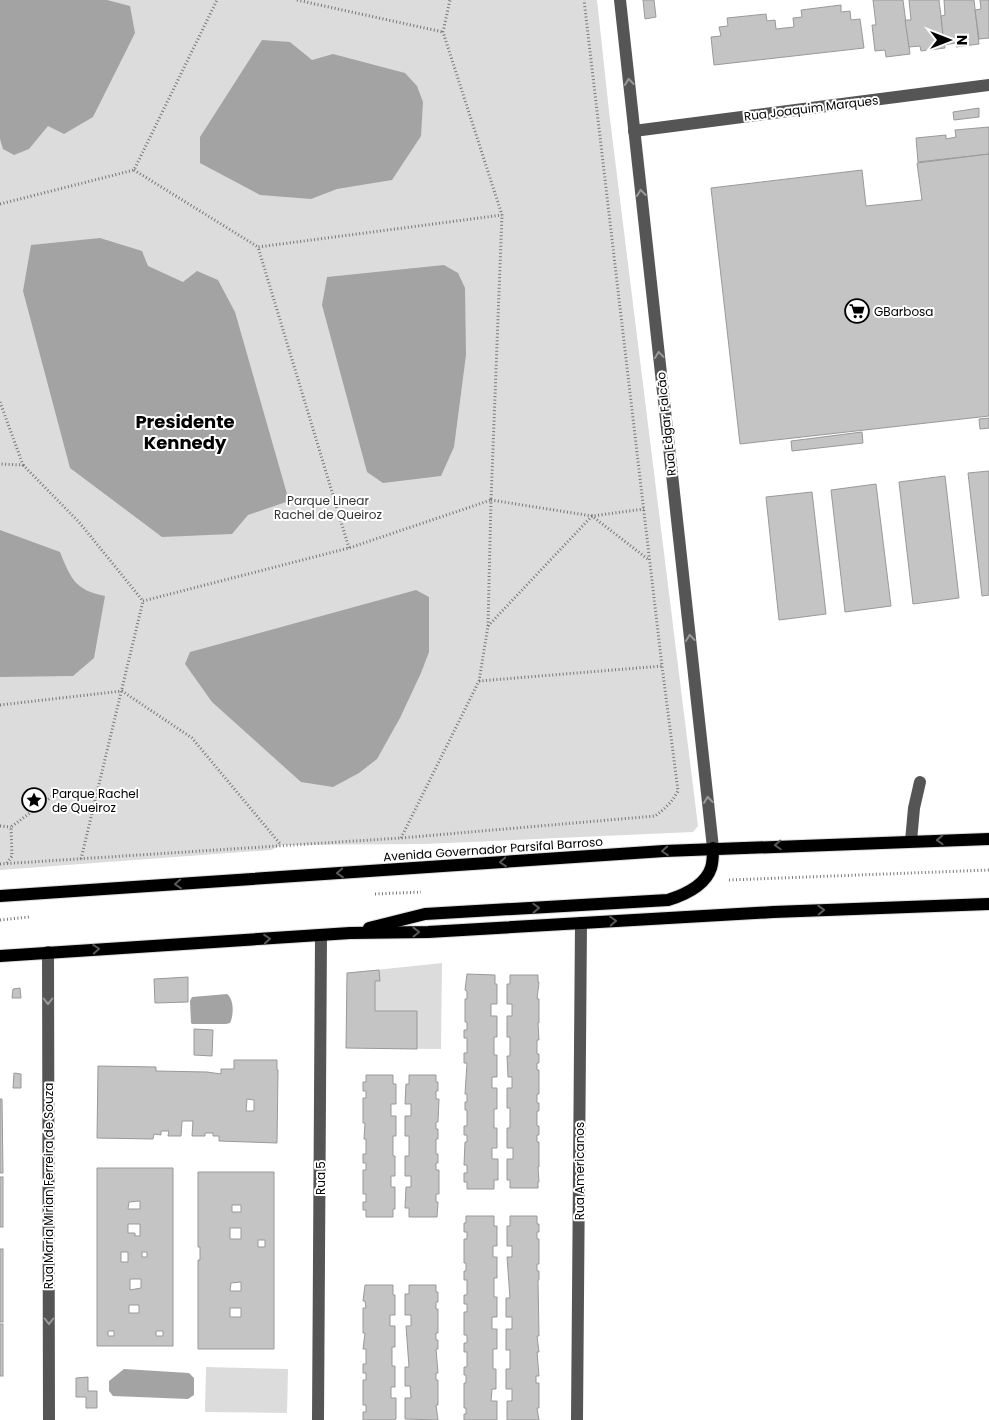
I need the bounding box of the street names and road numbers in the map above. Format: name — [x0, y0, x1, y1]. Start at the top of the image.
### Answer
street label: Rua Joaquim Marques — [743, 91, 879, 125]
street label: Rua Edgar Falcão — [652, 371, 680, 477]
street label: Avenida Governador Parsifal Barroso — [383, 833, 604, 865]
street label: Rua Maria Mirian Ferreira de Souza — [40, 1083, 57, 1289]
street label: Rua Americanos — [571, 1122, 588, 1220]
street label: Rua 5 — [312, 1161, 329, 1195]

